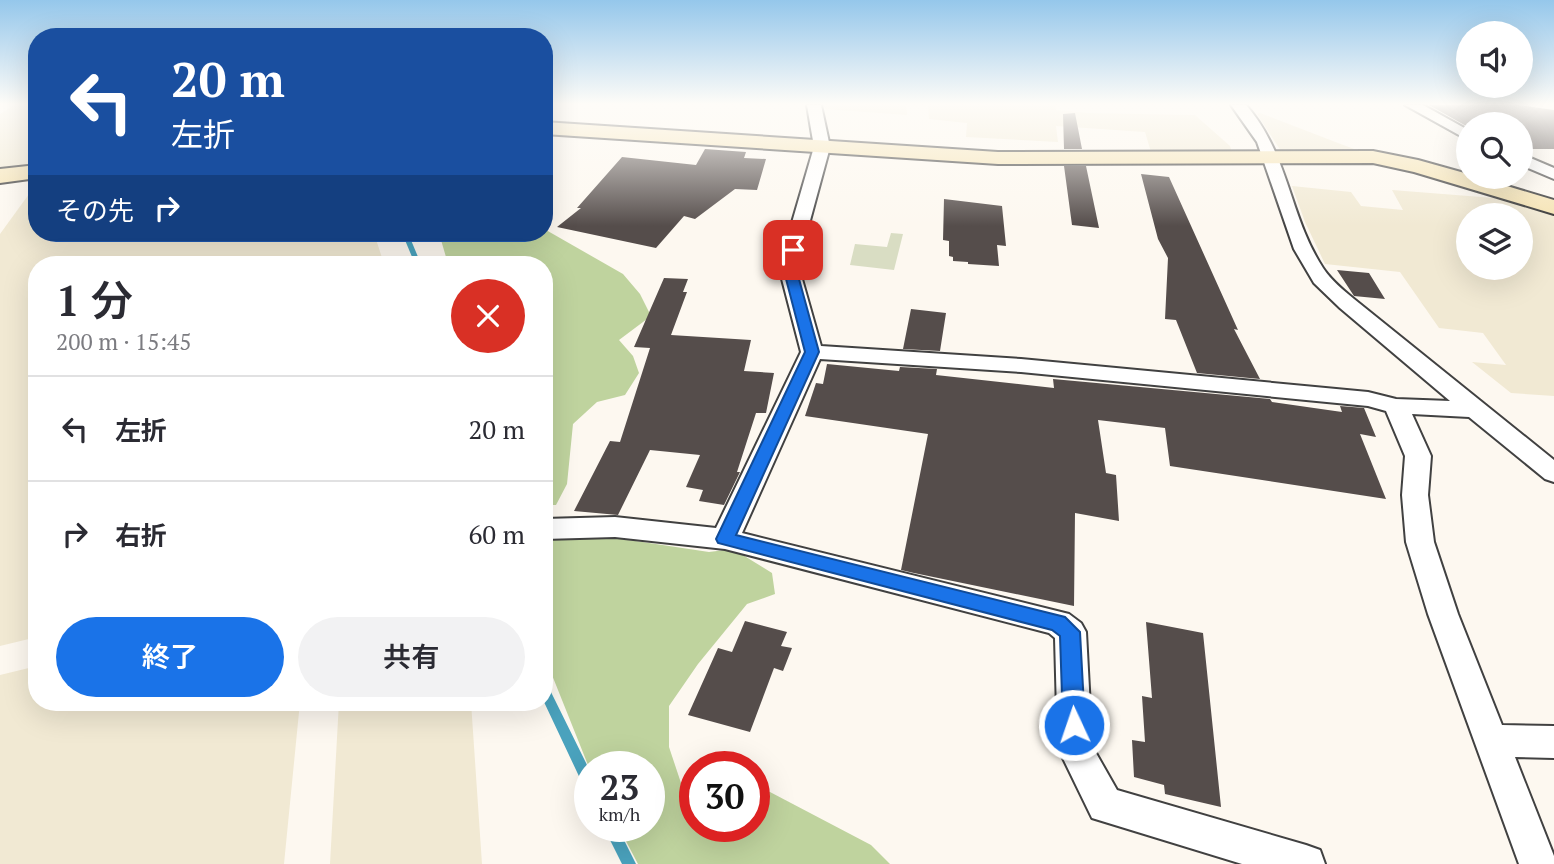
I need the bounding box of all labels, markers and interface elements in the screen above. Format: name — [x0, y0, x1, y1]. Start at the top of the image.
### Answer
map controls — [1456, 21, 1533, 280]
button: sound — [1456, 21, 1533, 98]
text: 20 m — [171, 46, 285, 111]
icon: left — [56, 56, 147, 147]
button: search — [1456, 112, 1533, 189]
text: 左折 — [171, 113, 235, 155]
icon: right — [148, 189, 186, 227]
text: その先 — [56, 193, 134, 227]
button: layers — [1456, 203, 1533, 280]
pin — [763, 220, 823, 280]
icon: arrive — [774, 231, 812, 269]
text: 1 分 — [56, 272, 133, 328]
button: close — [451, 279, 525, 353]
text: 200 m · 15:45 — [56, 326, 191, 357]
icon: left — [56, 410, 94, 448]
text: 20 m — [469, 412, 525, 446]
text: 左折 — [115, 413, 167, 447]
icon: right — [56, 515, 94, 553]
text: 60 m — [469, 517, 525, 551]
text: 右折 — [115, 518, 167, 552]
button: 終了 — [56, 617, 284, 697]
button: 共有 — [298, 617, 525, 697]
position arrow — [1037, 688, 1111, 762]
speed limit sign: 30 — [679, 751, 770, 842]
text: 23 — [600, 764, 639, 810]
text: km/h — [599, 802, 640, 826]

